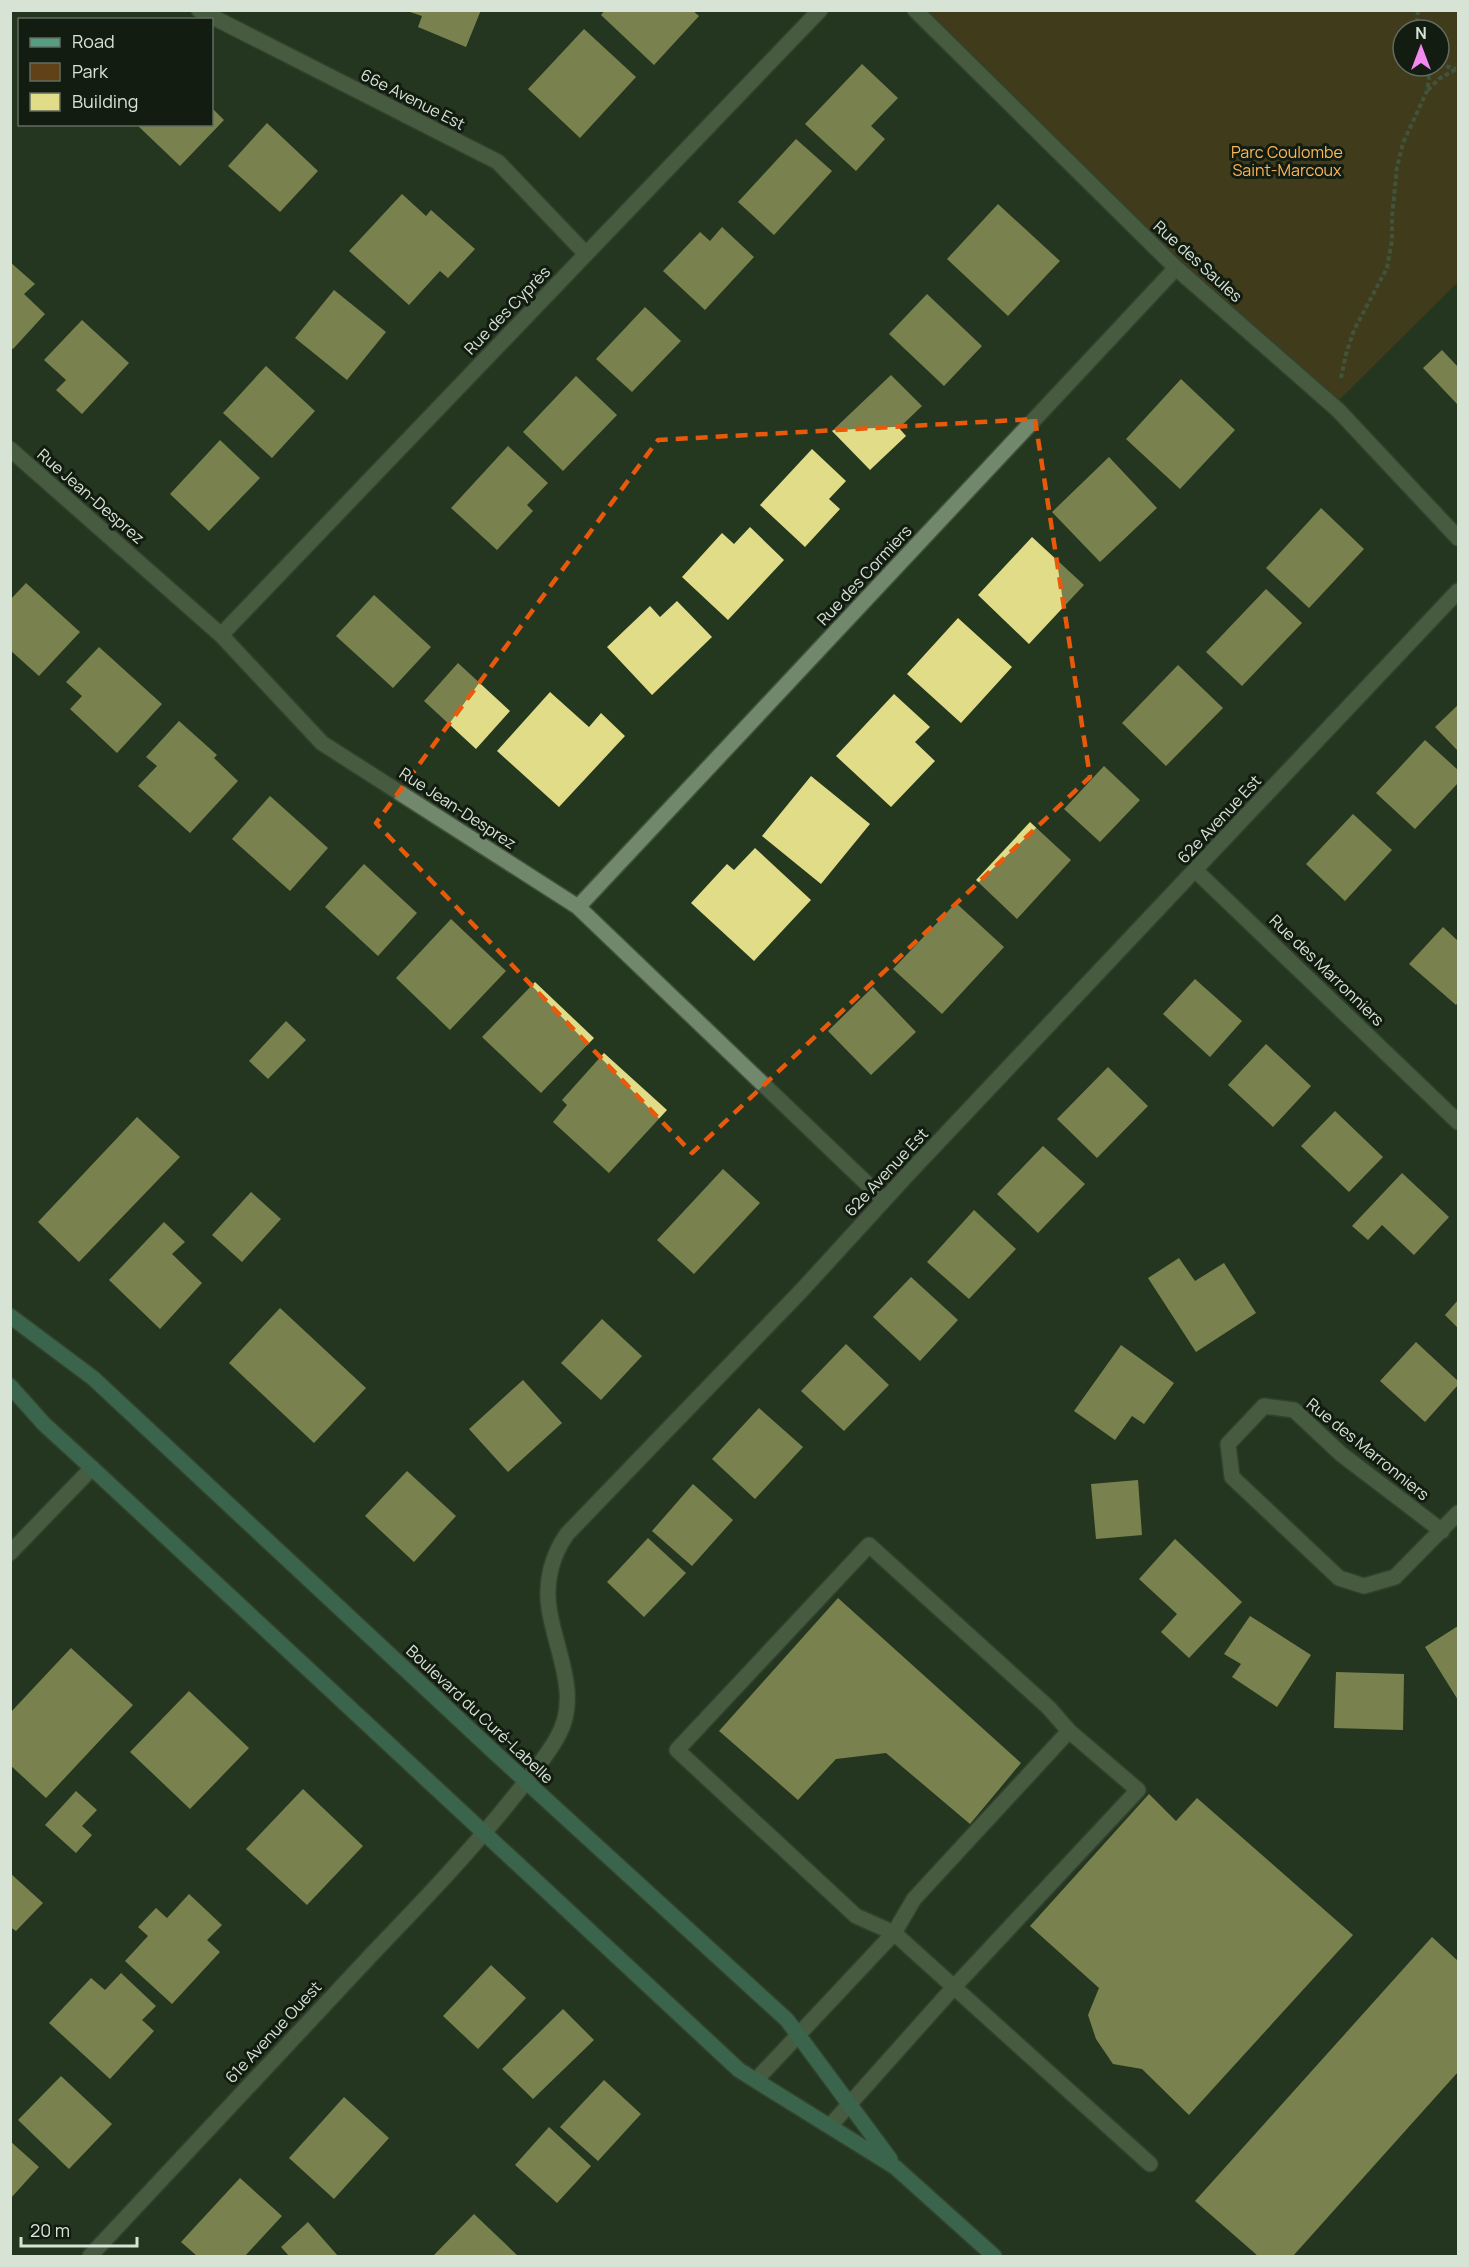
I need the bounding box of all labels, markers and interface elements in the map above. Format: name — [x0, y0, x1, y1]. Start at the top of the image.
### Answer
legend — [18, 18, 213, 126]
north arrow — [1391, 18, 1451, 78]
text: N — [1415, 22, 1427, 44]
text: Road — [72, 29, 115, 53]
text: Park — [72, 59, 109, 83]
street label: 66e Avenue Est — [357, 63, 469, 135]
text: Building — [72, 89, 138, 113]
park label: Parc Coulombe Saint-Marcoux — [1231, 141, 1343, 181]
street label: Rue des Saules — [1149, 215, 1247, 307]
street label: Rue des Cyprès — [459, 261, 555, 359]
street label: Rue Jean-Desprez — [33, 443, 149, 549]
street label: Rue des Cormiers — [812, 520, 916, 630]
street label: Rue Jean-Desprez — [395, 762, 521, 854]
street label: 62e Avenue Est — [1172, 770, 1266, 868]
street label: Rue des Marronniers — [1265, 909, 1389, 1031]
street label: 62e Avenue Est — [839, 1123, 933, 1221]
street label: Rue des Marronniers — [1302, 1393, 1434, 1505]
street label: Boulevard du Curé-Labelle — [402, 1640, 558, 1788]
street label: 61e Avenue Ouest — [220, 1976, 326, 2088]
scale bar — [21, 2210, 136, 2248]
text: 20 m — [30, 2218, 70, 2242]

